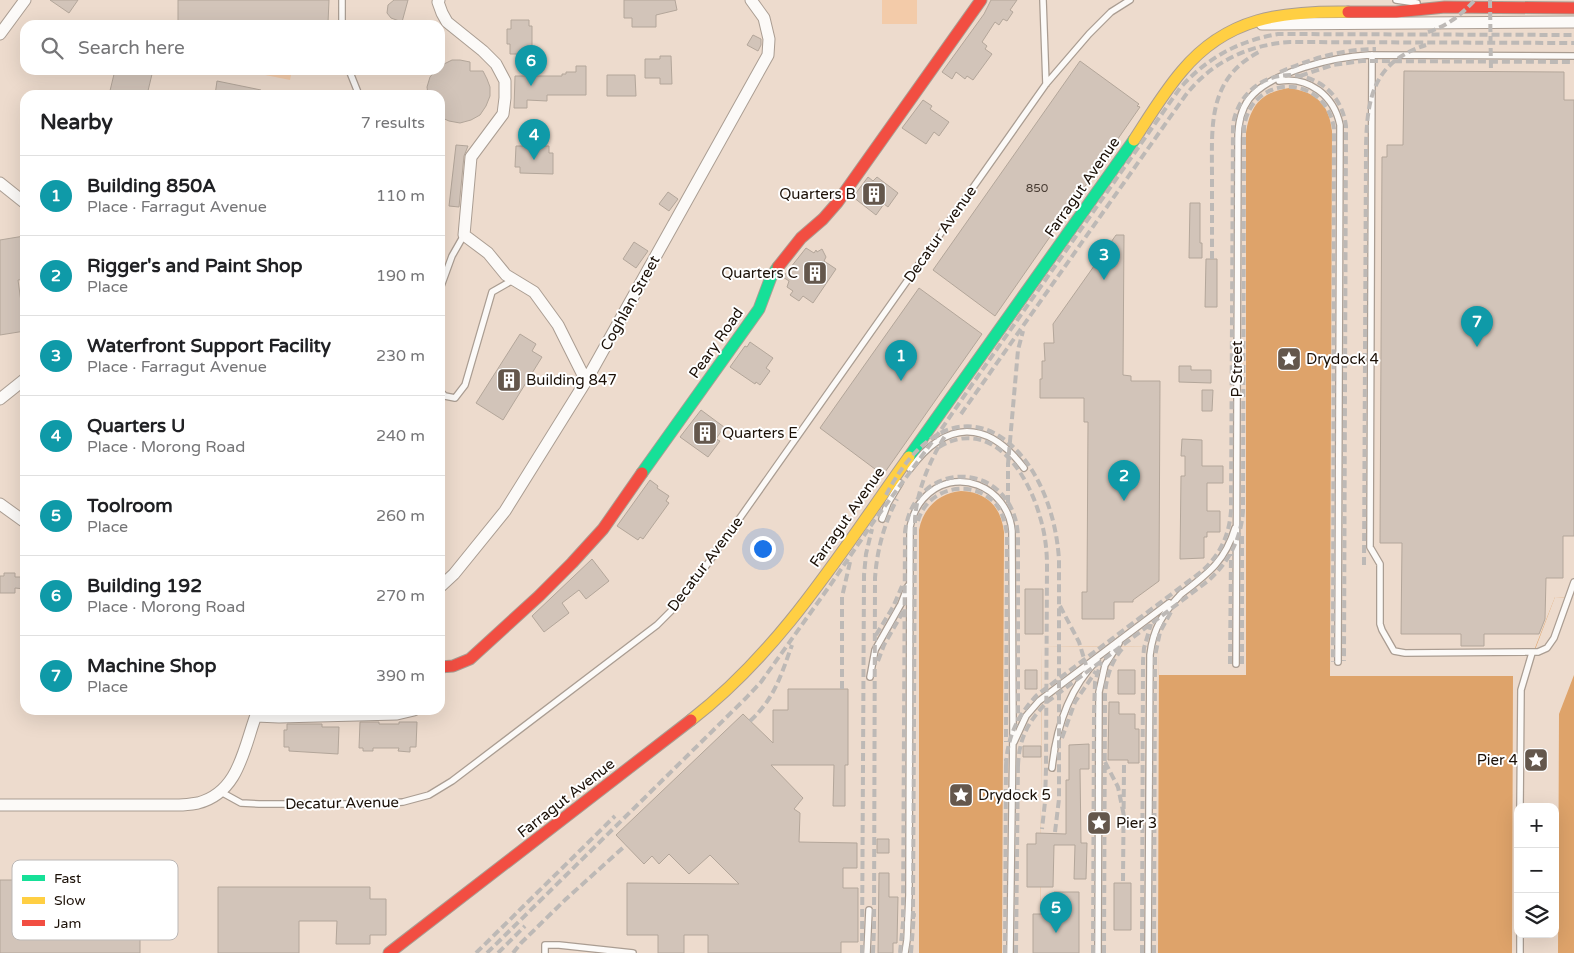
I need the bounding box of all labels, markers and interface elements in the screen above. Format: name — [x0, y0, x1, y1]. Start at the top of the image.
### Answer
search box — [20, 20, 445, 75]
icon: search — [38, 34, 66, 62]
text: Search here — [78, 37, 185, 59]
pin: 6 — [515, 45, 547, 86]
text: Nearby — [40, 110, 113, 135]
text: 7 results — [361, 113, 425, 133]
pin: 4 — [518, 119, 550, 160]
street label: Farragut Avenue — [1041, 133, 1123, 241]
text: Building 850A — [87, 175, 216, 197]
building icon: Quarters B — [861, 181, 887, 207]
house number: 850 — [1026, 181, 1049, 195]
street label: Decatur Avenue — [900, 182, 980, 286]
place label: Quarters B — [779, 185, 856, 203]
text: 1 — [51, 186, 61, 206]
text: 110 m — [376, 186, 425, 206]
text: Place · Farragut Avenue — [87, 197, 267, 217]
pin: 3 — [1088, 239, 1120, 280]
street label: Coghlan Street — [596, 252, 664, 354]
text: Rigger's and Paint Shop — [87, 255, 303, 277]
building icon: Quarters C — [802, 260, 828, 286]
place label: Quarters C — [721, 264, 798, 282]
text: 2 — [51, 266, 61, 286]
text: 190 m — [376, 266, 425, 286]
text: Place — [87, 277, 128, 297]
street label: Peary Road — [685, 304, 747, 382]
pin: 7 — [1461, 306, 1493, 347]
text: Waterfront Support Facility — [87, 335, 331, 357]
pin: 1 — [885, 340, 917, 381]
street label: P Street — [1228, 340, 1246, 397]
text: 3 — [51, 346, 61, 366]
text: 230 m — [376, 346, 425, 366]
place icon: Drydock 4 — [1276, 346, 1302, 372]
place label: Drydock 4 — [1306, 350, 1379, 368]
text: Place · Farragut Avenue — [87, 357, 267, 377]
building icon: Building 847 — [496, 367, 522, 393]
place label: Building 847 — [526, 371, 617, 389]
text: Quarters U — [87, 415, 185, 437]
building icon: Quarters E — [692, 420, 718, 446]
place label: Quarters E — [722, 424, 798, 442]
text: 4 — [51, 426, 61, 446]
text: 240 m — [376, 426, 425, 446]
text: Place · Morong Road — [87, 437, 245, 457]
pin: 2 — [1108, 460, 1140, 501]
street label: Farragut Avenue — [806, 463, 888, 571]
text: Toolroom — [87, 495, 173, 517]
text: 5 — [51, 506, 61, 526]
text: 260 m — [376, 506, 425, 526]
street label: Decatur Avenue — [664, 513, 746, 615]
text: Place — [87, 517, 128, 537]
your location — [750, 536, 776, 562]
text: Building 192 — [87, 575, 202, 597]
text: 6 — [51, 586, 61, 606]
text: 270 m — [376, 586, 425, 606]
text: Place · Morong Road — [87, 597, 245, 617]
text: Machine Shop — [87, 655, 216, 677]
text: 7 — [51, 666, 61, 686]
text: 390 m — [376, 666, 425, 686]
text: Place — [87, 677, 128, 697]
place icon: Pier 4 — [1523, 747, 1549, 773]
place label: Pier 4 — [1477, 751, 1518, 769]
street label: Farragut Avenue — [514, 755, 618, 841]
place icon: Drydock 5 — [948, 782, 974, 808]
place label: Drydock 5 — [978, 786, 1051, 804]
street label: Decatur Avenue — [285, 793, 399, 813]
map controls — [1514, 803, 1559, 938]
button: + — [1514, 803, 1559, 848]
place icon: Pier 3 — [1086, 810, 1112, 836]
place label: Pier 3 — [1116, 814, 1157, 832]
button: − — [1514, 848, 1559, 893]
legend — [12, 860, 178, 940]
text: Fast — [54, 870, 82, 887]
text: Slow — [54, 892, 86, 909]
pin: 5 — [1040, 892, 1072, 933]
button: layers — [1514, 893, 1559, 938]
text: Jam — [54, 915, 81, 932]

